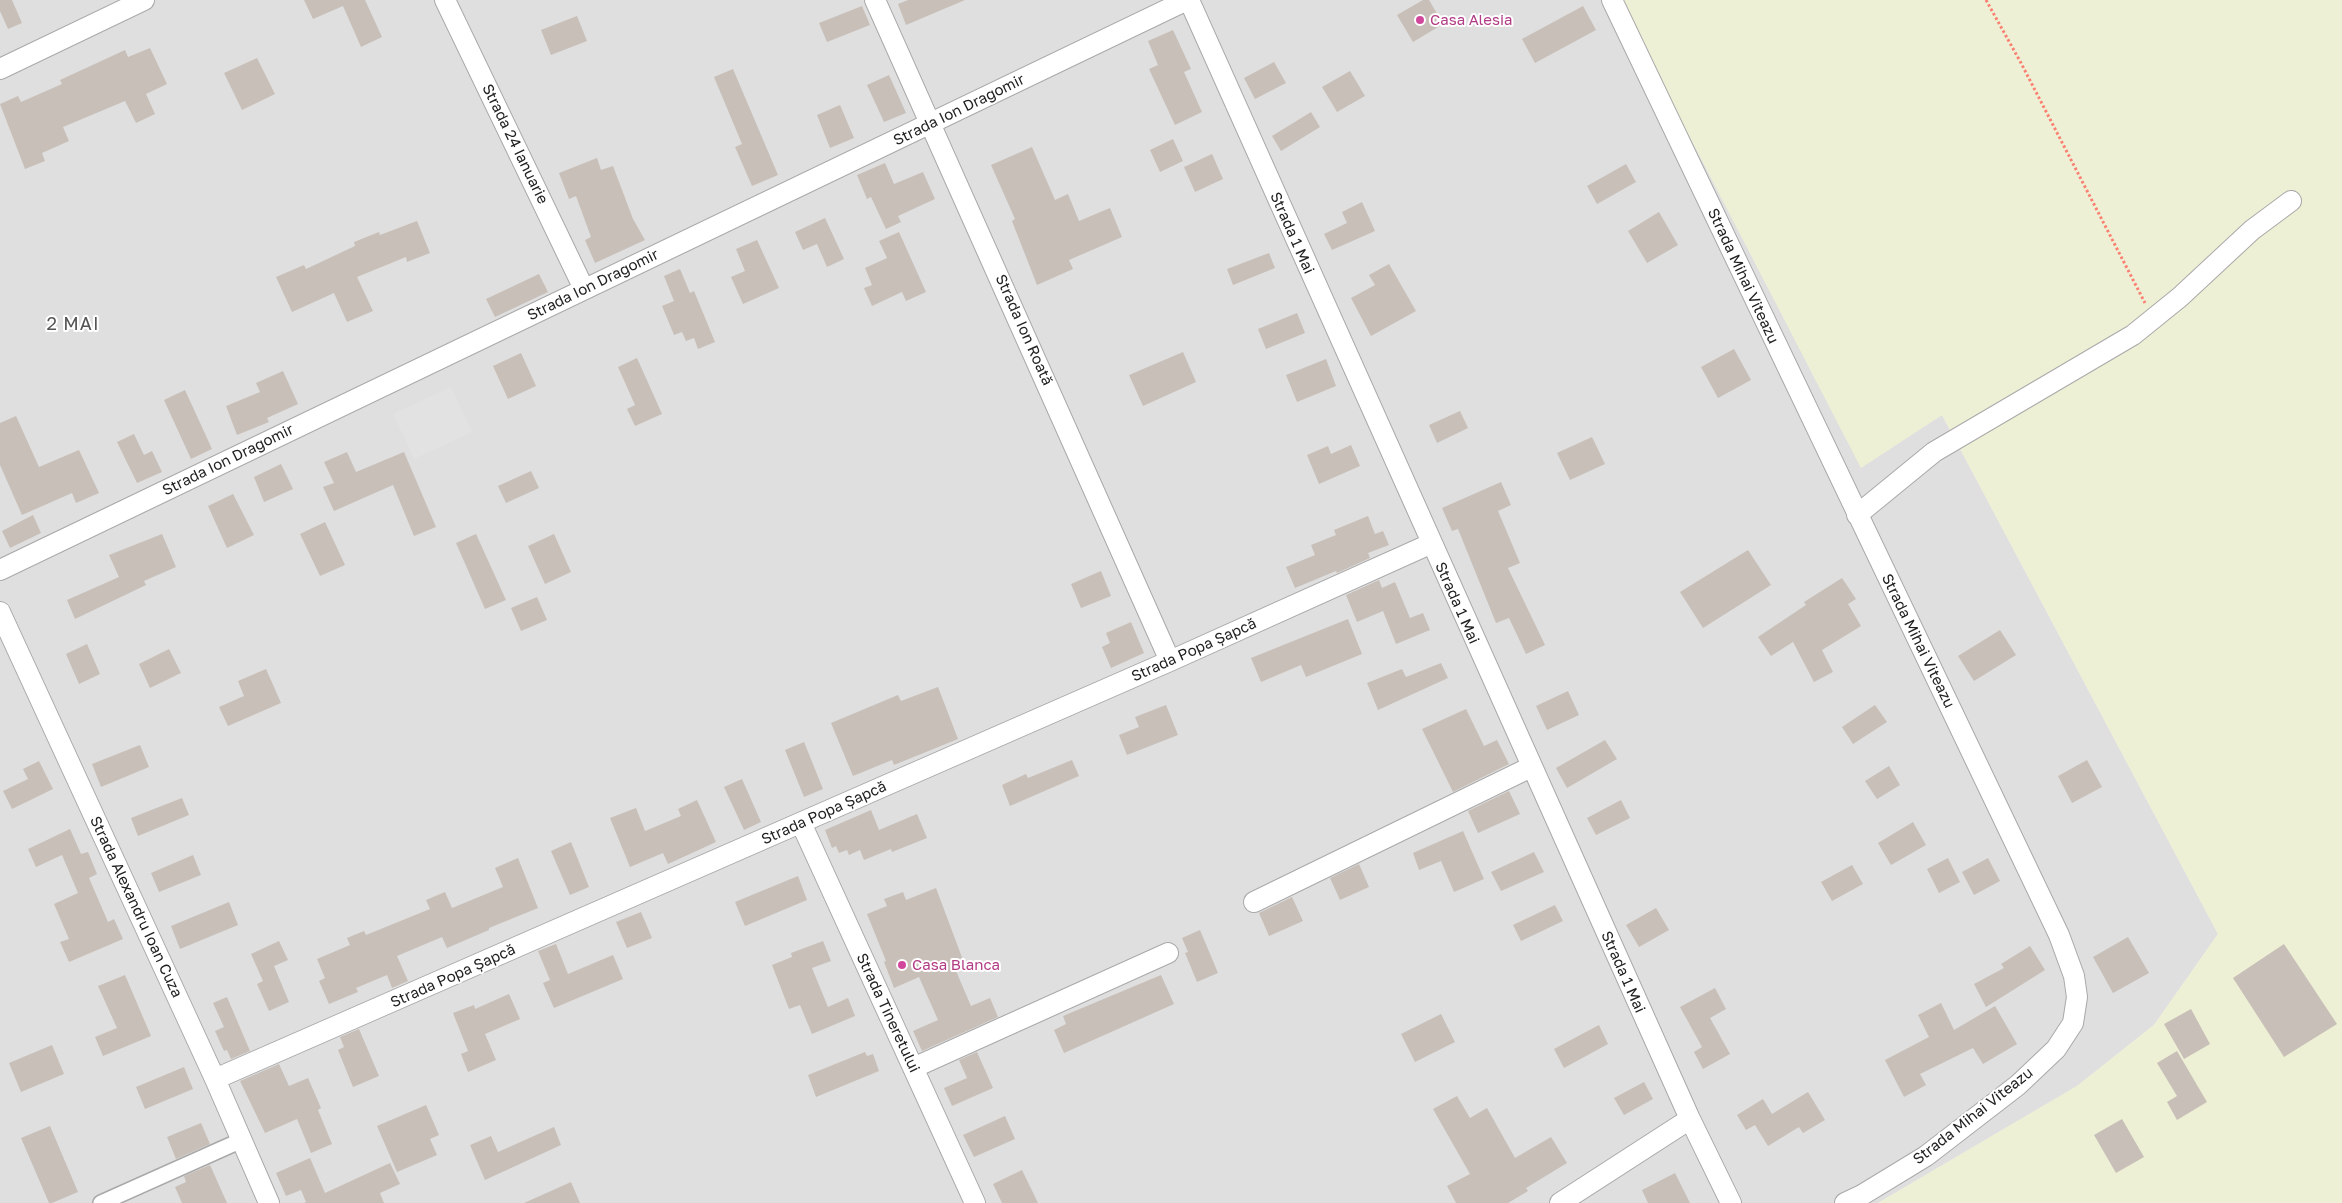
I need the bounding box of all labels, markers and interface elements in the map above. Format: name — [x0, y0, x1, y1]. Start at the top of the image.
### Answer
place label: Casa Alesia — [1430, 11, 1512, 29]
marker: Casa Alesia — [1414, 14, 1426, 26]
street label: Strada Ion Dragomir — [890, 70, 1028, 150]
street label: Strada 24 Ianuarie — [478, 81, 552, 207]
street label: Strada 1 Mai — [1266, 189, 1318, 277]
street label: Strada Mihai Viteazu — [1704, 205, 1782, 347]
street label: Strada Ion Dragomir — [524, 245, 662, 325]
street label: Strada Ion Roată — [991, 272, 1057, 388]
district label: 2 MAI — [46, 313, 100, 335]
street label: Strada Ion Dragomir — [159, 420, 297, 500]
street label: Strada 1 Mai — [1431, 559, 1483, 647]
street label: Strada Mihai Viteazu — [1878, 571, 1958, 711]
street label: Strada Popa Șapcă — [1129, 614, 1259, 686]
street label: Strada Popa Șapcă — [759, 777, 889, 849]
street label: Strada Alexandru Ioan Cuza — [86, 813, 186, 1001]
street label: Strada 1 Mai — [1597, 928, 1649, 1016]
street label: Strada Popa Șapcă — [388, 940, 518, 1012]
street label: Strada Tineretului — [852, 950, 924, 1076]
place label: Casa Blanca — [912, 956, 1000, 974]
marker: Casa Blanca — [896, 959, 908, 971]
street label: Strada Mihai Viteazu — [1909, 1064, 2037, 1168]

